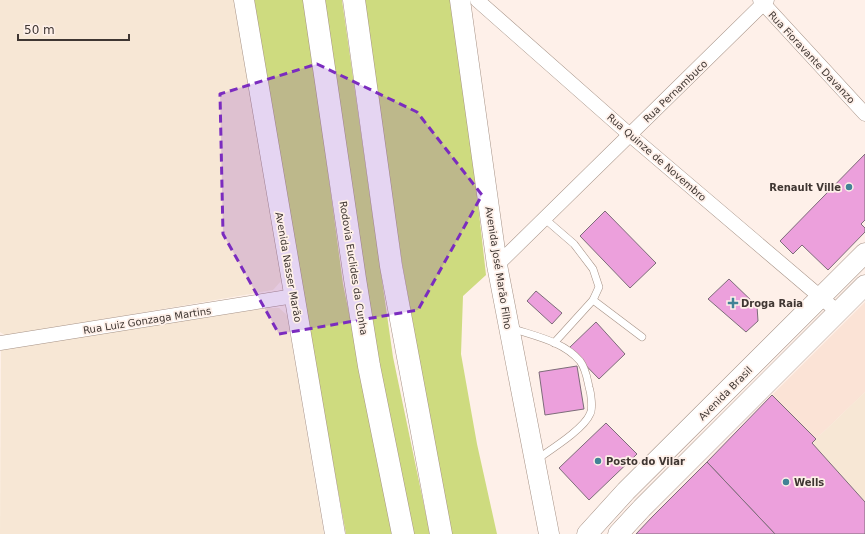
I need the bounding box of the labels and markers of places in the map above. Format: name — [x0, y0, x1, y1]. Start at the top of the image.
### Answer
place label: Renault Ville — [769, 182, 841, 193]
marker: Renault Ville — [844, 182, 854, 192]
marker: Droga Raia — [728, 298, 738, 308]
place label: Droga Raia — [741, 298, 803, 309]
marker: Posto do Vilar — [593, 456, 603, 466]
place label: Posto do Vilar — [606, 456, 685, 467]
marker: Wells — [781, 477, 791, 487]
place label: Wells — [794, 477, 824, 488]

